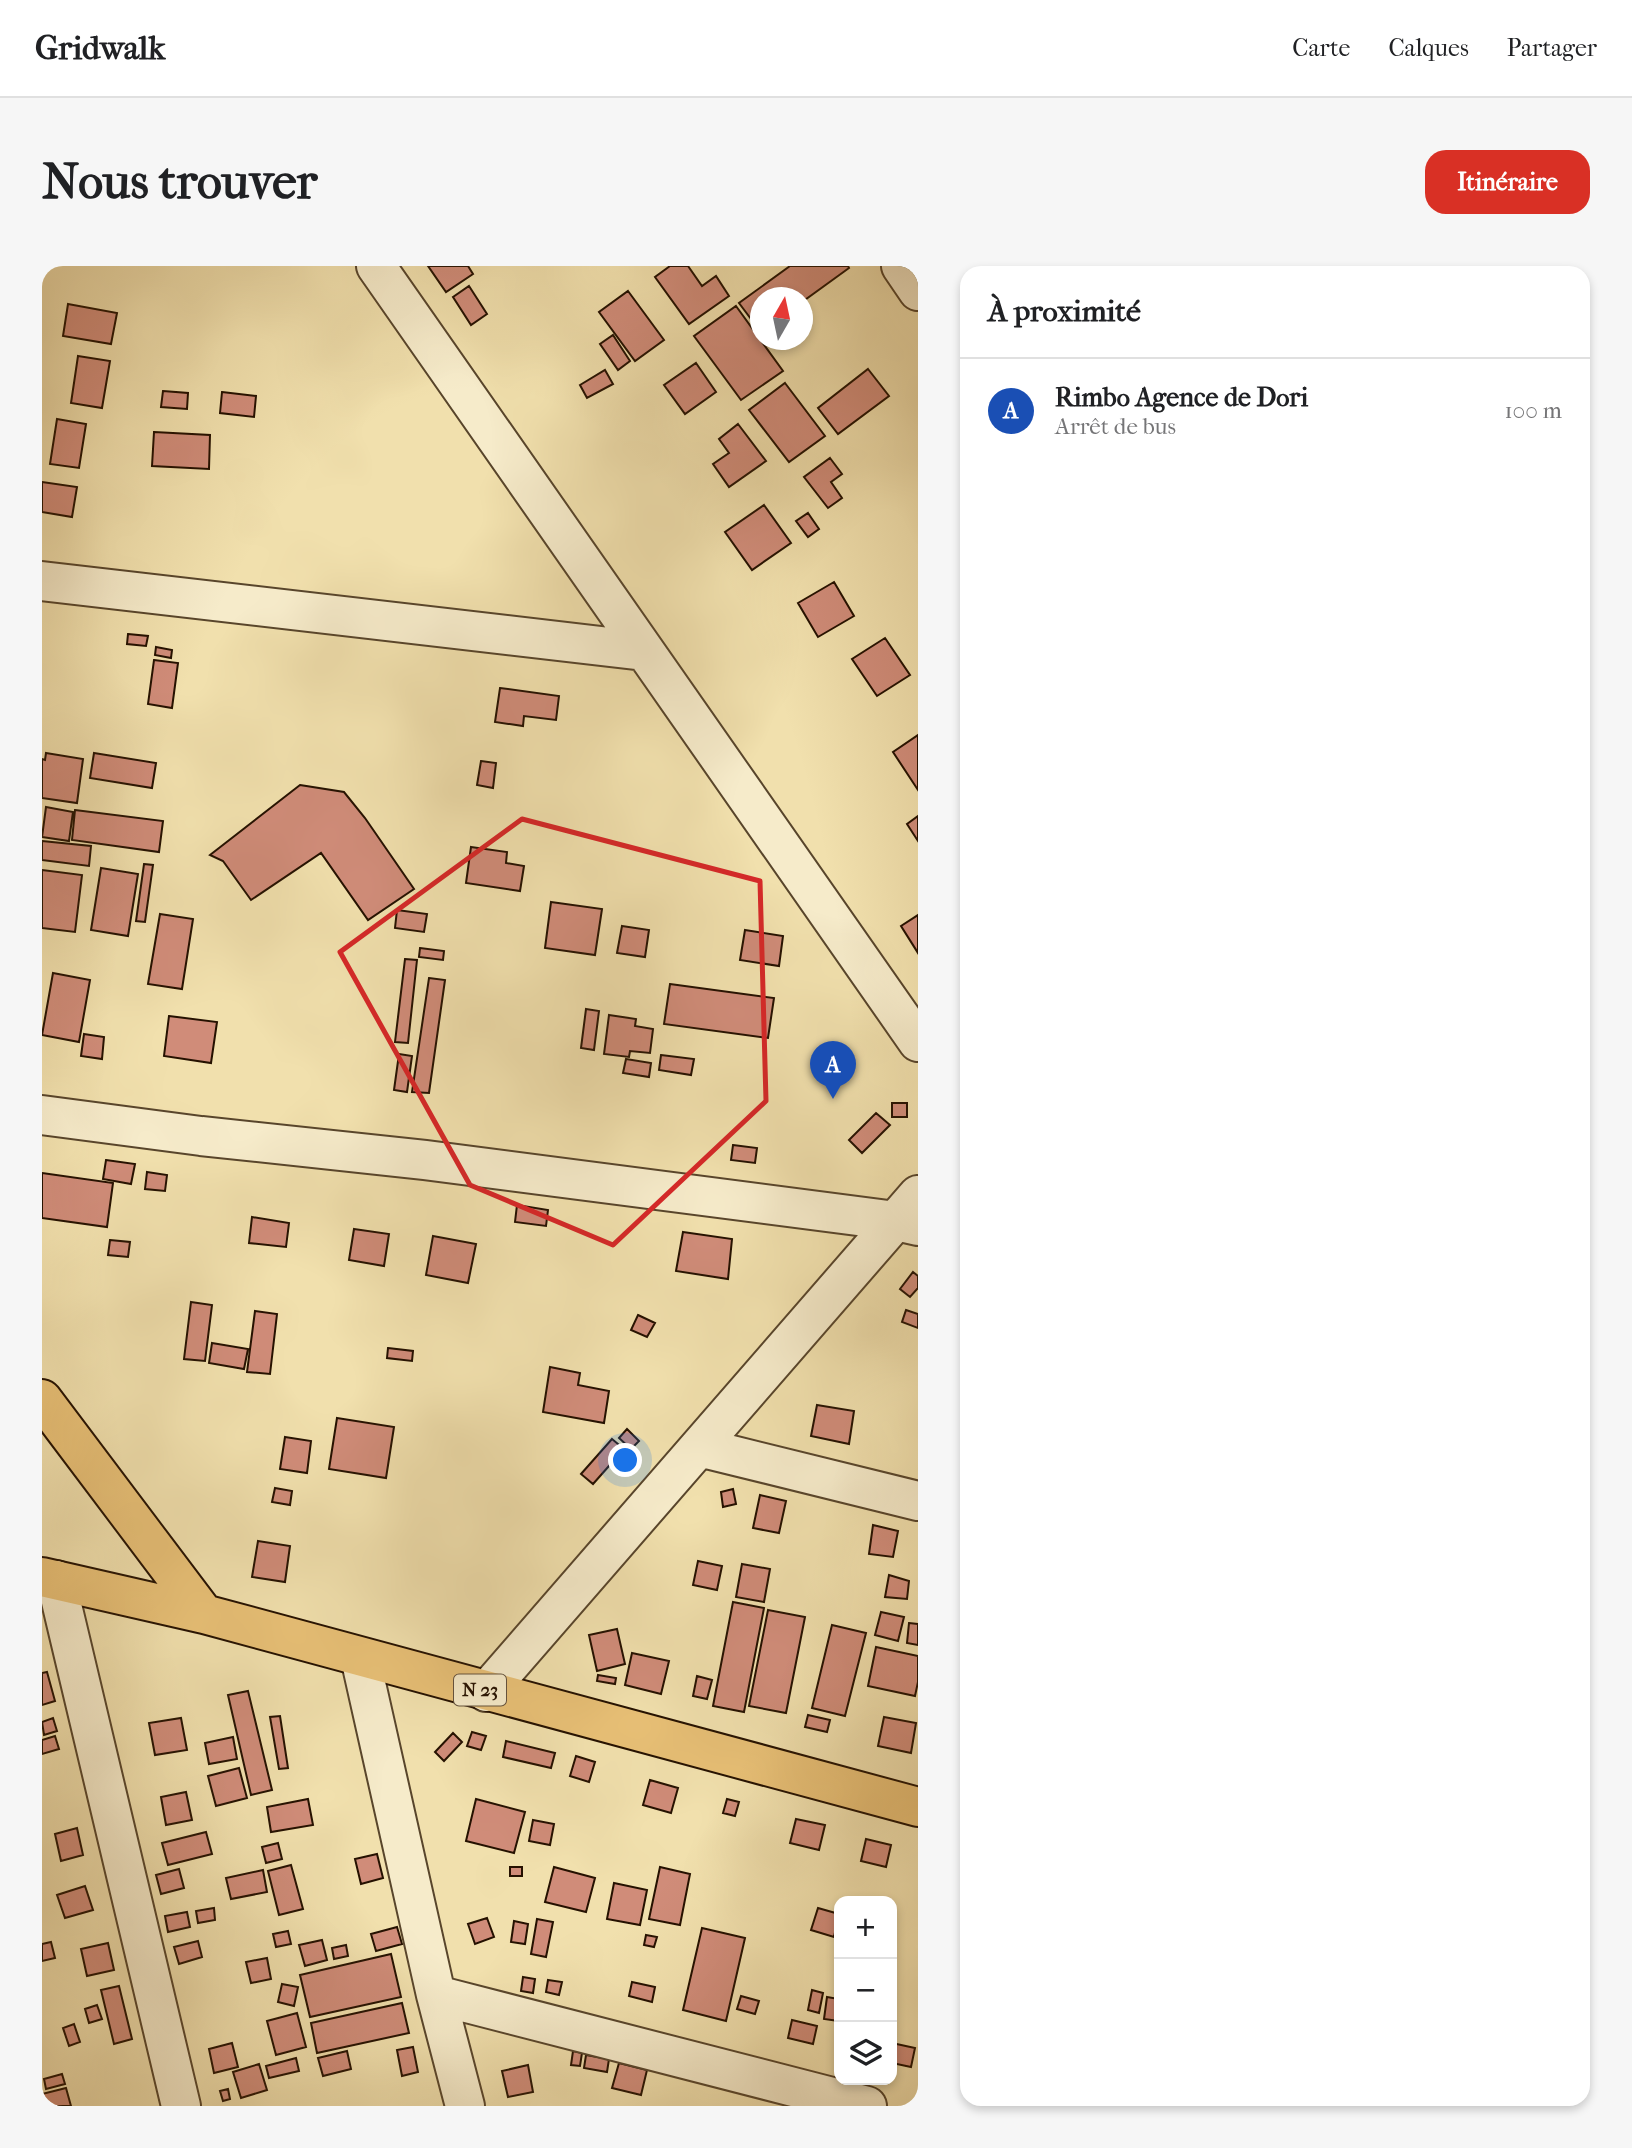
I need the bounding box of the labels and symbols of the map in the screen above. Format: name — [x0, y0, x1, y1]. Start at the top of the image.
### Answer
north arrow — [750, 287, 813, 350]
pin: A — [810, 1041, 856, 1099]
your location — [608, 1443, 642, 1477]
road number: N 23 — [454, 1674, 506, 1706]

